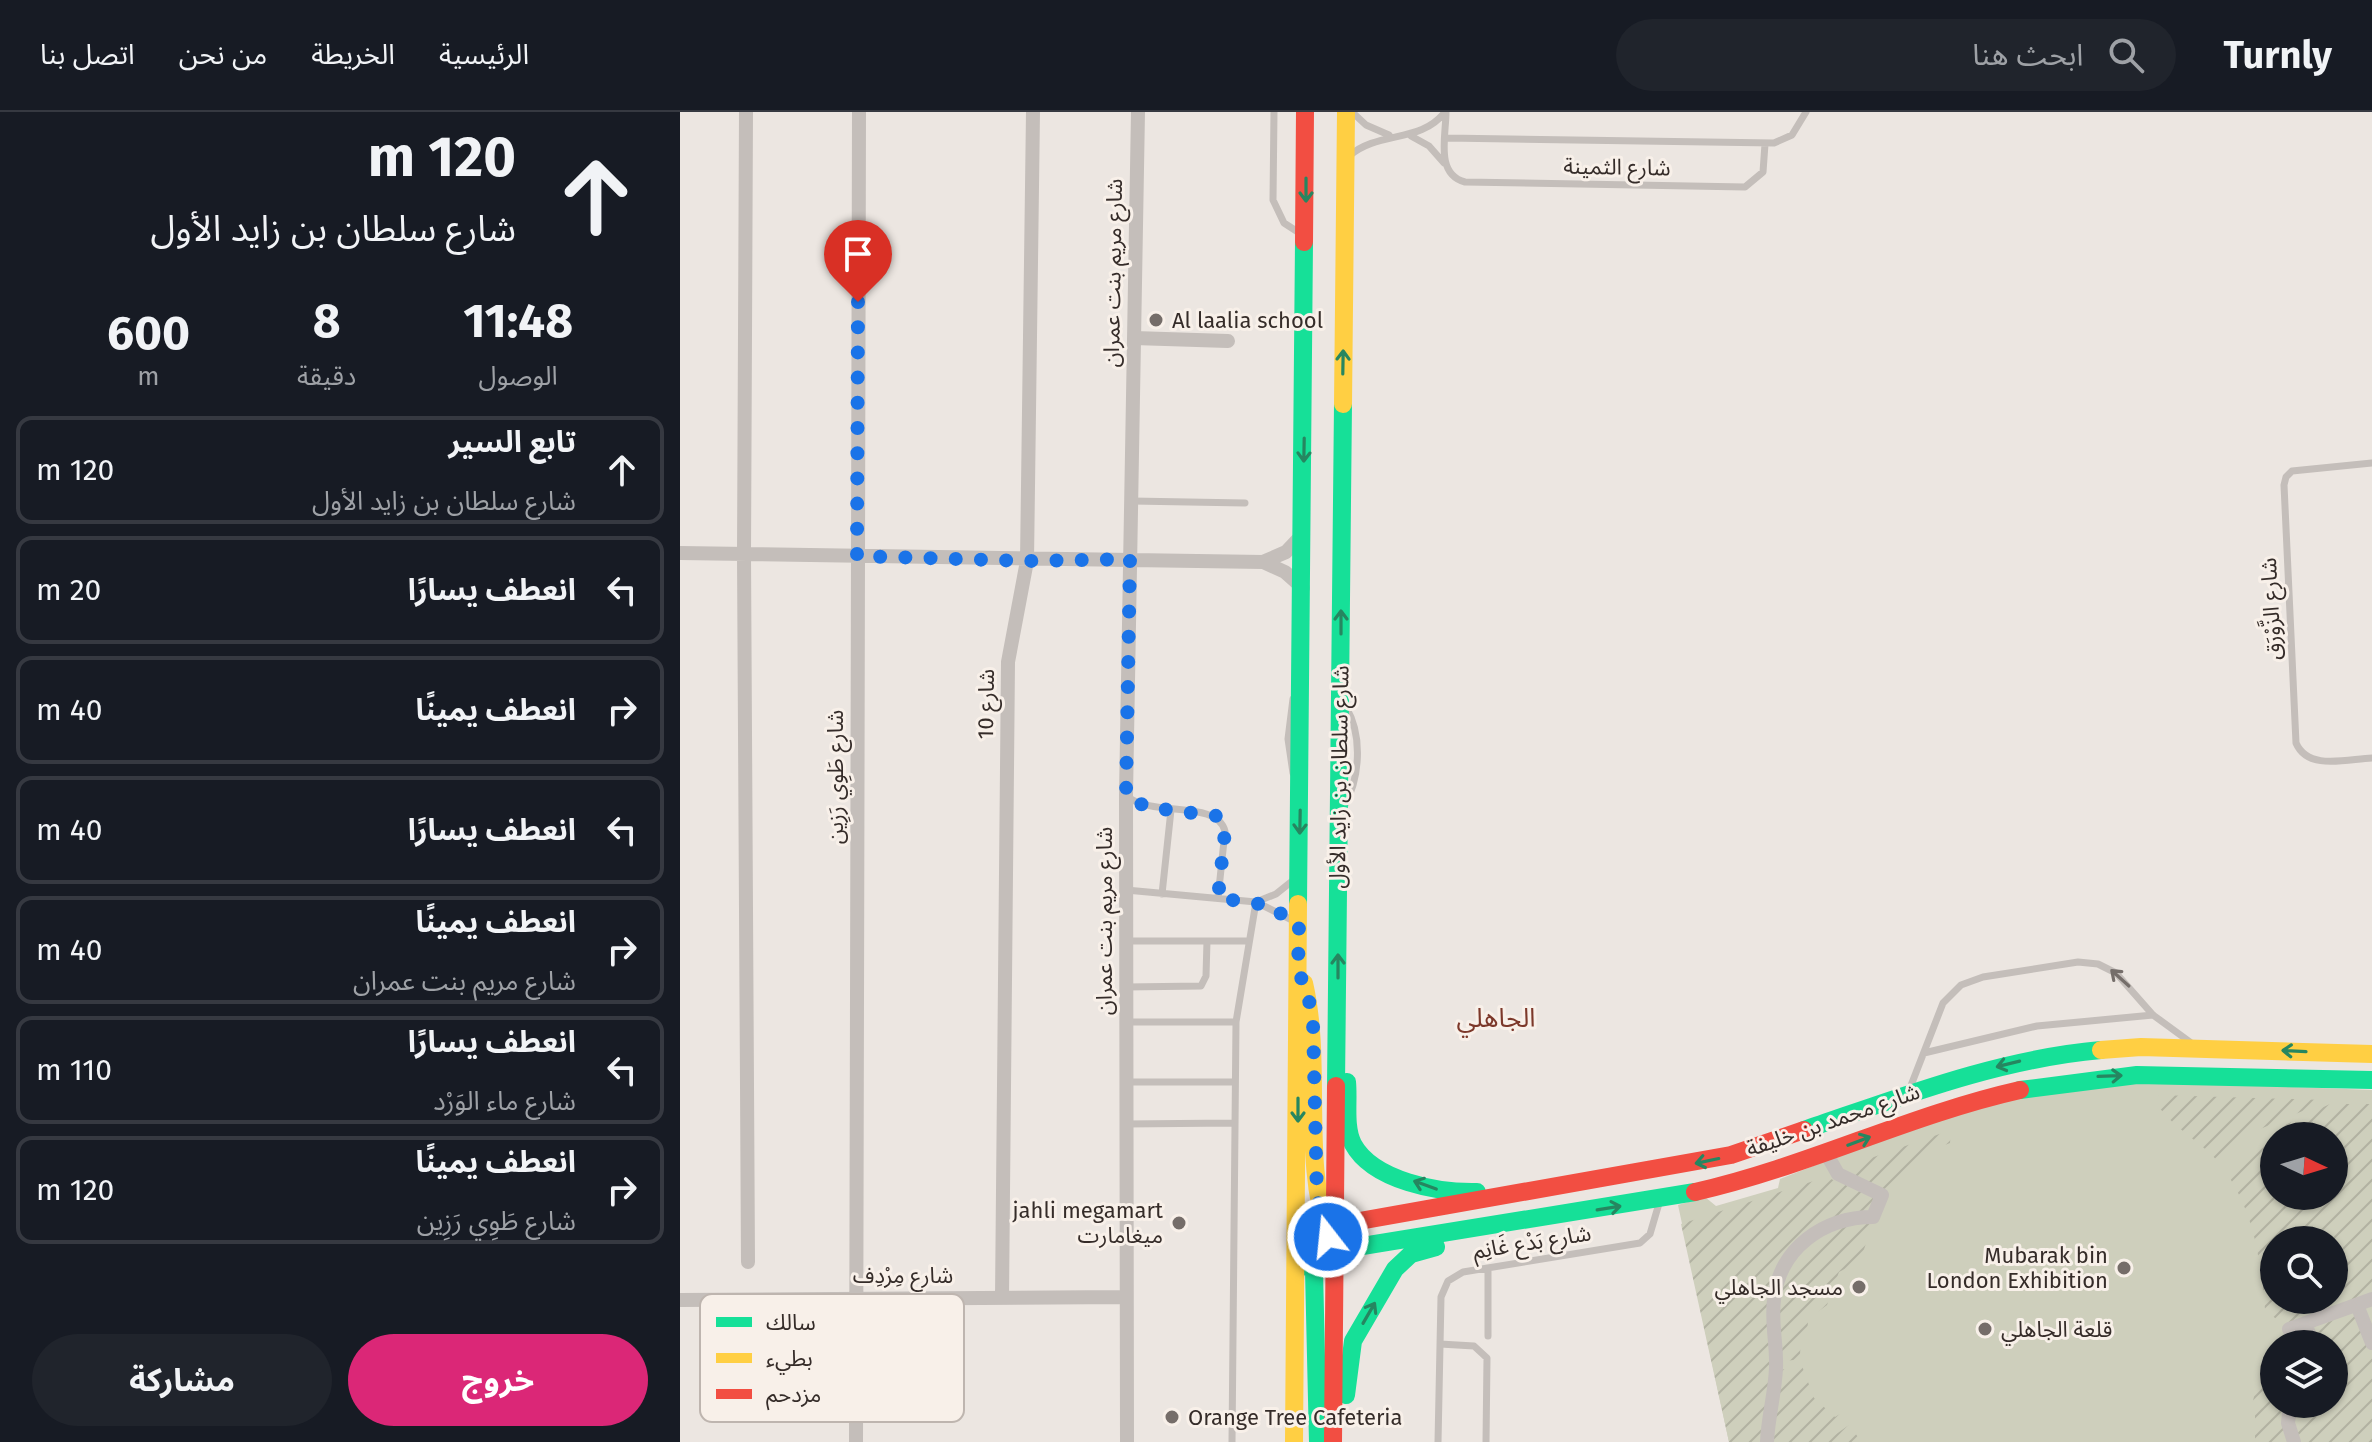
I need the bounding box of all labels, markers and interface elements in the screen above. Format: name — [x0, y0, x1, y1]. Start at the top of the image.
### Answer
search box — [1616, 19, 2176, 91]
text: Turnly — [2224, 32, 2332, 78]
icon: search — [2104, 33, 2148, 77]
text: ابحث هنا — [1972, 37, 2084, 73]
text: اتصل بنا — [40, 38, 135, 71]
text: من نحن — [179, 38, 267, 71]
text: الخريطة — [311, 38, 395, 71]
text: الرئيسية — [439, 38, 529, 71]
text: 120 m — [368, 124, 516, 191]
icon: ahead — [544, 144, 648, 248]
street label: شارع الثمينة — [1563, 153, 1671, 184]
one-way arrow — [1298, 176, 1314, 203]
street label: شارع مريم بنت عمران — [1098, 178, 1131, 368]
text: شارع سلطان بن زايد الأول — [151, 207, 516, 251]
pin — [824, 220, 892, 302]
icon: arrive — [836, 232, 880, 276]
text: 8 — [313, 292, 341, 350]
text: 11:48 — [463, 292, 573, 350]
text: 600 — [107, 304, 190, 362]
place label: Al laalia school — [1172, 307, 1323, 334]
marker: Al laalia school — [1147, 311, 1165, 329]
one-way arrow — [1336, 349, 1351, 376]
text: m — [137, 361, 160, 392]
text: دقيقة — [297, 361, 356, 392]
text: الوصول — [479, 361, 558, 392]
text: تابع السير — [449, 424, 576, 460]
one-way arrow — [1296, 436, 1312, 463]
icon: ahead — [600, 448, 644, 492]
text: 120 m — [36, 452, 114, 488]
text: شارع سلطان بن زايد الأول — [312, 486, 576, 517]
street label: شارع الزَّوْرَق — [2253, 557, 2290, 661]
icon: left — [600, 568, 644, 612]
text: 20 m — [36, 572, 101, 608]
text: انعطف يسارًا — [408, 572, 576, 608]
one-way arrow — [1333, 609, 1349, 636]
street label: شارع سلطان بن زايد الأول — [1324, 665, 1357, 889]
street label: شارع 10 — [972, 669, 1003, 740]
icon: right — [600, 688, 644, 732]
text: 40 m — [36, 692, 102, 728]
text: انعطف يمينًا — [416, 692, 576, 728]
street label: شارع طَوِي رَزِين — [822, 710, 852, 844]
icon: left — [600, 808, 644, 852]
one-way arrow — [1292, 808, 1308, 835]
text: 40 m — [36, 812, 102, 848]
text: انعطف يسارًا — [408, 812, 576, 848]
street label: شارع مريم بنت عمران — [1091, 827, 1121, 1015]
text: انعطف يمينًا — [416, 904, 576, 940]
icon: right — [600, 928, 644, 972]
text: 40 m — [36, 932, 102, 968]
one-way arrow — [1330, 953, 1346, 980]
text: شارع مريم بنت عمران — [353, 966, 576, 997]
one-way arrow — [2110, 969, 2130, 987]
district label: الجاهلي — [1457, 1003, 1535, 1038]
text: انعطف يسارًا — [408, 1024, 576, 1060]
one-way arrow — [2281, 1044, 2308, 1059]
icon: left — [600, 1048, 644, 1092]
text: 110 m — [36, 1052, 112, 1088]
one-way arrow — [1995, 1058, 2021, 1073]
one-way arrow — [2096, 1068, 2123, 1083]
street label: شارع محمد بن خليفة — [1743, 1078, 1924, 1165]
text: شارع ماء الوَرْد — [433, 1086, 576, 1117]
one-way arrow — [1290, 1096, 1306, 1123]
north arrow — [2260, 1122, 2348, 1210]
map controls — [2260, 1122, 2348, 1418]
one-way arrow — [1846, 1133, 1871, 1147]
text: انعطف يمينًا — [416, 1144, 576, 1180]
one-way arrow — [1695, 1154, 1720, 1169]
icon: right — [600, 1168, 644, 1212]
text: 120 m — [36, 1172, 114, 1208]
one-way arrow — [1413, 1177, 1438, 1191]
position arrow — [1286, 1195, 1370, 1279]
place label: jahli megamart ميغامارت — [1011, 1197, 1163, 1249]
one-way arrow — [1596, 1199, 1621, 1214]
text: شارع طَوِي رَزِين — [417, 1206, 576, 1237]
marker: jahli megamart ميغامارت — [1170, 1214, 1188, 1232]
street label: شارع بَدْع غَانِم — [1471, 1219, 1593, 1268]
button: search — [2260, 1226, 2348, 1314]
place label: Mubarak bin London Exhibition — [1926, 1242, 2108, 1294]
marker: Mubarak bin London Exhibition — [2115, 1259, 2133, 1277]
street label: شارع مِرْدِف — [853, 1262, 953, 1292]
place label: مسجد الجاهلي — [1714, 1274, 1843, 1304]
marker: مسجد الجاهلي — [1850, 1278, 1868, 1296]
legend — [700, 1294, 964, 1422]
one-way arrow — [1361, 1302, 1377, 1325]
text: سالك — [766, 1309, 816, 1336]
place label: قلعة الجاهلي — [2001, 1316, 2112, 1346]
marker: قلعة الجاهلي — [1976, 1320, 1994, 1338]
button: layers — [2260, 1330, 2348, 1418]
button: مشاركة — [32, 1334, 332, 1426]
button: خروج — [348, 1334, 648, 1426]
text: بطيء — [766, 1345, 813, 1375]
text: مزدحم — [766, 1381, 821, 1411]
place label: Orange Tree Cafeteria — [1188, 1404, 1403, 1431]
marker: Orange Tree Cafeteria — [1163, 1408, 1181, 1426]

